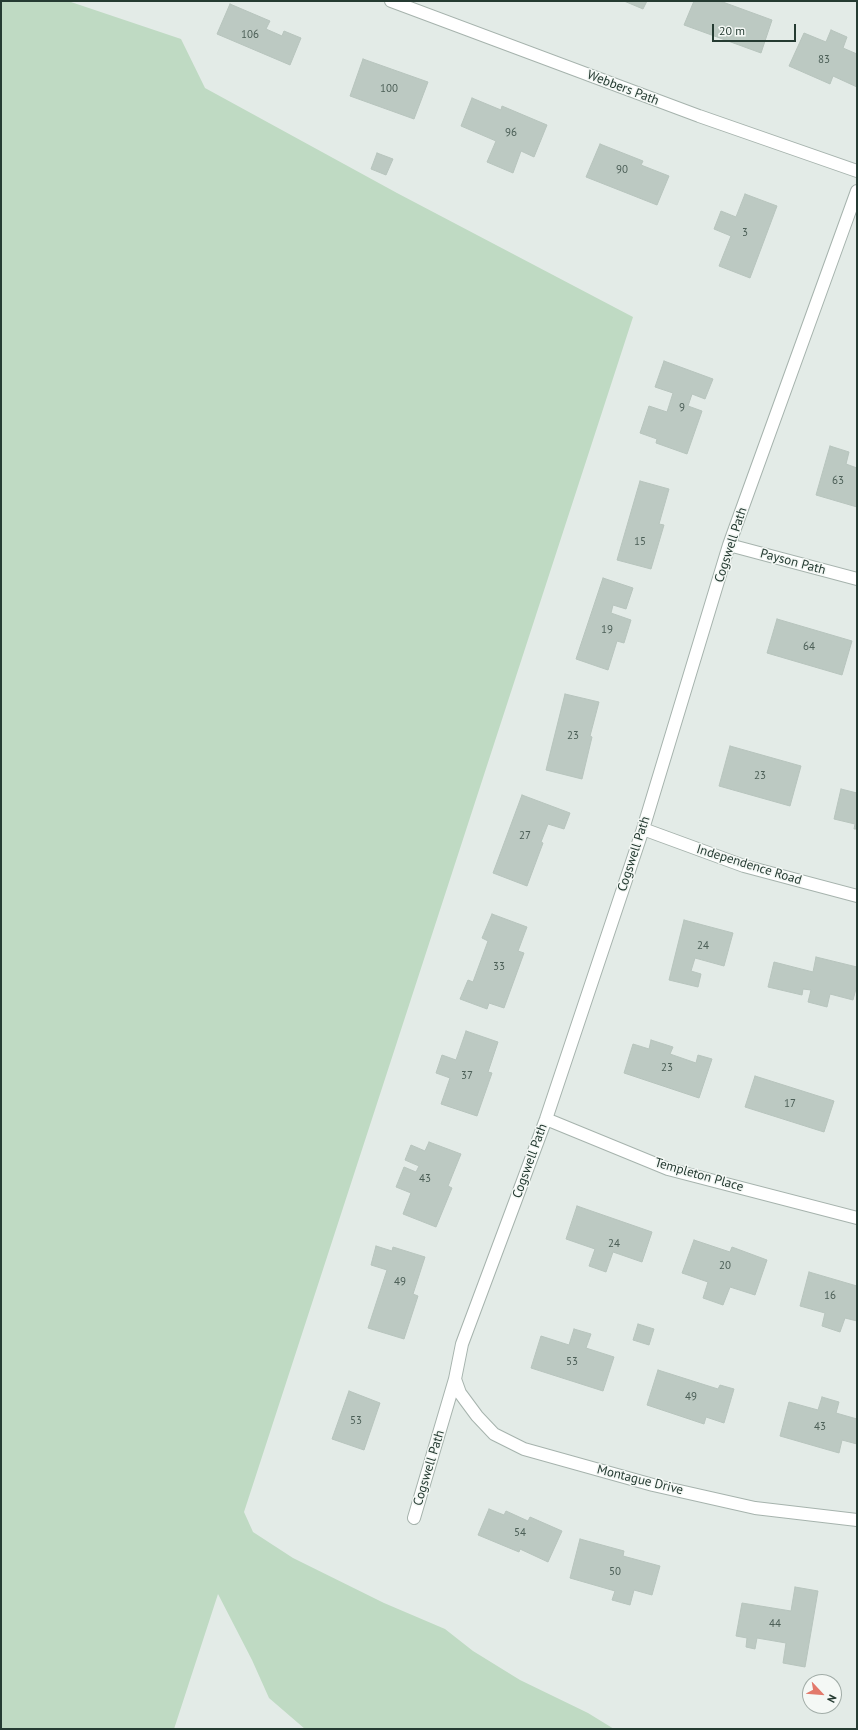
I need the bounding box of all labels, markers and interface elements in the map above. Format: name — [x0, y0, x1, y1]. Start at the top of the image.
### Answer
scale bar — [714, 16, 798, 42]
text: 20 m — [719, 23, 745, 38]
house number: 106 — [241, 28, 259, 42]
house number: 83 — [818, 53, 830, 67]
street label: Webbers Path — [585, 67, 661, 109]
house number: 100 — [380, 82, 398, 96]
house number: 96 — [505, 126, 517, 140]
house number: 90 — [616, 163, 628, 177]
house number: 3 — [742, 226, 748, 240]
house number: 9 — [679, 401, 685, 415]
house number: 63 — [832, 474, 844, 488]
street label: Cogswell Path — [711, 505, 751, 585]
house number: 15 — [634, 535, 646, 549]
street label: Payson Path — [759, 546, 827, 578]
house number: 19 — [601, 623, 613, 637]
house number: 64 — [803, 640, 815, 654]
house number: 23 — [567, 729, 579, 743]
house number: 23 — [754, 769, 766, 783]
street label: Cogswell Path — [614, 814, 654, 894]
house number: 27 — [519, 829, 531, 843]
street label: Independence Road — [695, 842, 803, 888]
house number: 24 — [697, 939, 709, 953]
house number: 33 — [493, 960, 505, 974]
house number: 23 — [661, 1061, 673, 1075]
house number: 37 — [461, 1069, 473, 1083]
house number: 17 — [784, 1097, 796, 1111]
street label: Cogswell Path — [509, 1122, 551, 1200]
street label: Templeton Place — [653, 1155, 745, 1195]
house number: 43 — [419, 1172, 431, 1186]
house number: 24 — [608, 1237, 620, 1251]
house number: 20 — [719, 1259, 731, 1273]
house number: 49 — [394, 1275, 406, 1289]
house number: 16 — [824, 1289, 836, 1303]
house number: 53 — [566, 1355, 578, 1369]
house number: 49 — [685, 1390, 697, 1404]
house number: 53 — [350, 1414, 362, 1428]
house number: 43 — [814, 1420, 826, 1434]
street label: Cogswell Path — [410, 1428, 448, 1508]
street label: Montague Drive — [595, 1462, 685, 1498]
house number: 54 — [514, 1526, 526, 1540]
house number: 50 — [609, 1565, 621, 1579]
house number: 44 — [769, 1617, 781, 1631]
north arrow — [802, 1674, 842, 1714]
text: N — [824, 1692, 840, 1705]

